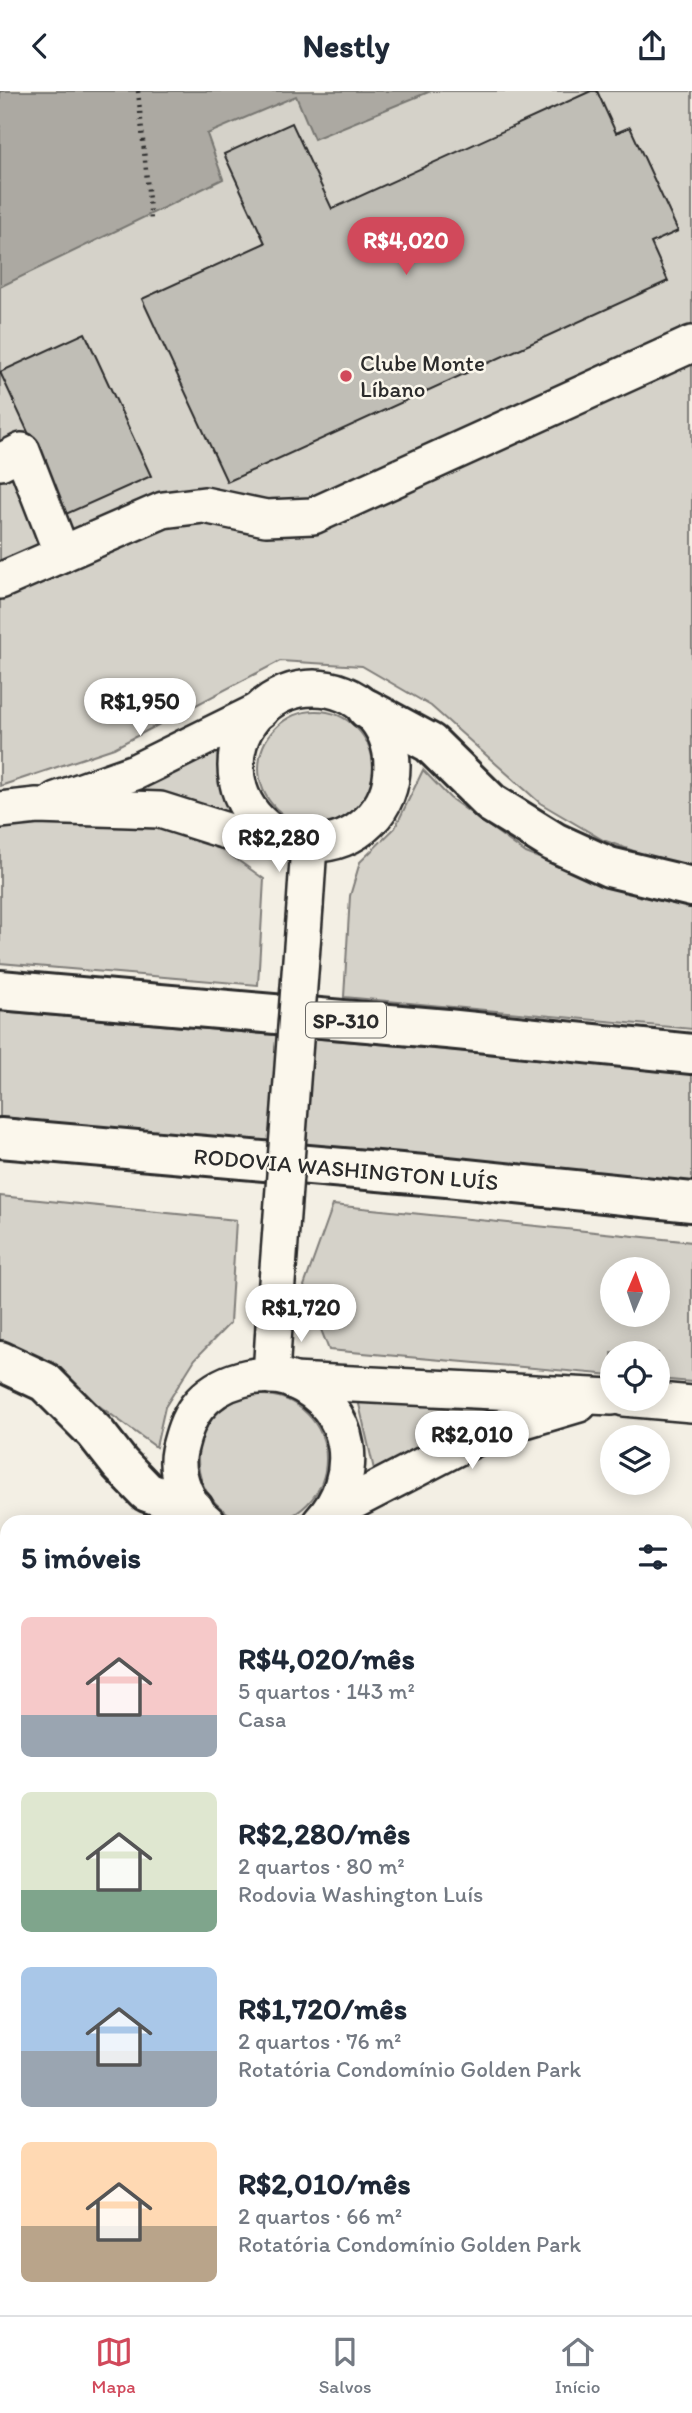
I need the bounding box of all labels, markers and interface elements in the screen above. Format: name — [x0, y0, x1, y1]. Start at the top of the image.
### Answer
icon: back — [21, 27, 59, 65]
text: Nestly — [302, 27, 390, 65]
icon: share — [633, 27, 671, 65]
pin: R$4,020 — [341, 218, 471, 277]
text: R$4,020 — [363, 226, 449, 254]
place label: Clube Monte Líbano — [360, 349, 485, 403]
marker: Clube Monte Líbano — [338, 368, 354, 384]
pin: R$1,950 — [75, 679, 205, 738]
text: R$1,950 — [100, 687, 180, 715]
pin: R$2,280 — [214, 815, 344, 874]
text: R$2,280 — [238, 823, 320, 851]
road number: SP-310 — [306, 1003, 386, 1037]
street label: RODOVIA WASHINGTON LUÍS — [193, 1142, 499, 1196]
north arrow — [600, 1257, 670, 1327]
map controls — [600, 1257, 670, 1495]
pin: R$1,720 — [236, 1285, 366, 1344]
text: R$1,720 — [261, 1293, 341, 1321]
button: locate — [600, 1341, 670, 1411]
pin: R$2,010 — [407, 1411, 537, 1471]
text: R$2,010 — [431, 1420, 513, 1448]
button: layers — [600, 1425, 670, 1495]
icon: filters — [634, 1538, 672, 1576]
text: 5 imóveis — [21, 1539, 141, 1576]
text: R$4,020/mês — [238, 1640, 415, 1677]
icon: home — [77, 1645, 161, 1729]
text: 5 quartos · 143 m² — [238, 1677, 415, 1705]
text: Casa — [238, 1705, 286, 1733]
text: R$2,280/mês — [238, 1815, 410, 1852]
icon: home — [77, 1820, 161, 1904]
text: 2 quartos · 80 m² — [238, 1852, 405, 1880]
text: Rodovia Washington Luís — [238, 1880, 483, 1908]
text: R$1,720/mês — [238, 1990, 407, 2027]
icon: home — [77, 1995, 161, 2079]
text: 2 quartos · 76 m² — [238, 2027, 401, 2055]
text: Rotatória Condomínio Golden Park — [238, 2055, 581, 2083]
text: R$2,010/mês — [238, 2165, 411, 2202]
icon: home — [77, 2170, 161, 2254]
text: 2 quartos · 66 m² — [238, 2202, 402, 2230]
text: Rotatória Condomínio Golden Park — [238, 2230, 581, 2258]
tab: Mapa — [91, 2333, 136, 2398]
tab: Salvos — [319, 2333, 372, 2398]
tab: Início — [555, 2333, 600, 2398]

